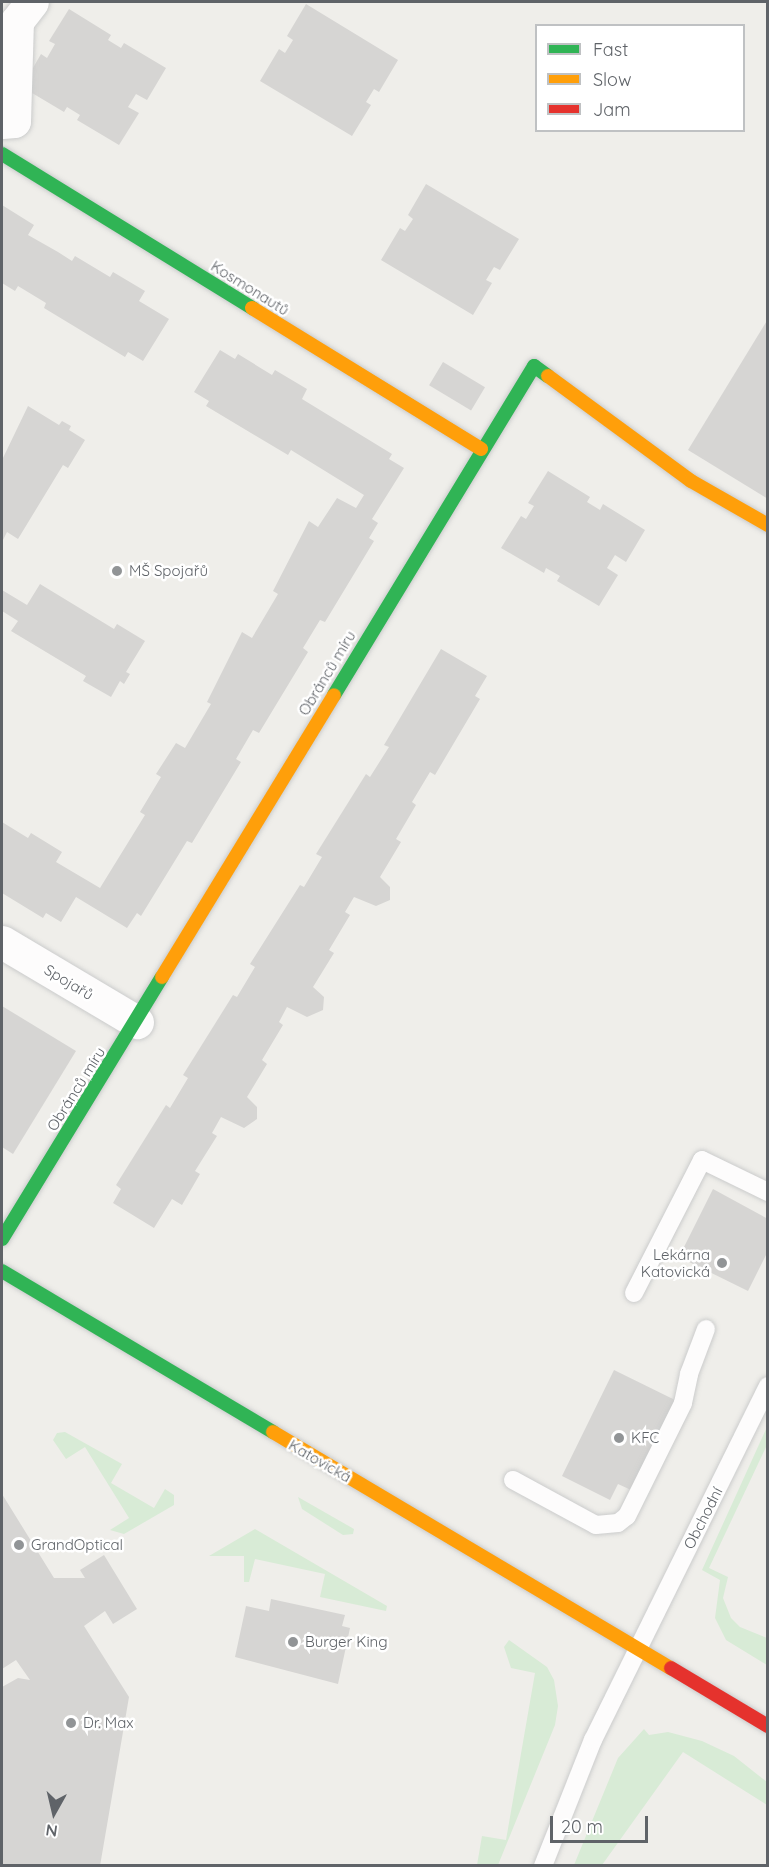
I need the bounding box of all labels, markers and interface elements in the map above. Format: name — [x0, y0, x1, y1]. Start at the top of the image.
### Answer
legend — [535, 24, 745, 132]
text: Fast — [593, 38, 628, 61]
text: Slow — [593, 68, 631, 91]
text: Jam — [593, 98, 631, 121]
street label: Kosmonautů — [208, 257, 292, 319]
place label: MŠ Spojařů — [129, 562, 208, 580]
marker: MŠ Spojařů — [110, 564, 124, 578]
street label: Obránců míru — [295, 627, 359, 719]
street label: Spojařů — [41, 960, 97, 1004]
street label: Obránců míru — [43, 1044, 109, 1134]
place label: Lekárna Katovická — [641, 1245, 710, 1280]
marker: Lekárna Katovická — [715, 1256, 729, 1270]
place label: KFC — [631, 1429, 659, 1447]
marker: KFC — [612, 1431, 626, 1445]
street label: Katovická — [286, 1436, 354, 1486]
street label: Obchodní — [680, 1484, 726, 1552]
place label: GrandOptical — [31, 1536, 123, 1554]
marker: GrandOptical — [12, 1538, 26, 1552]
place label: Burger King — [305, 1633, 388, 1651]
marker: Burger King — [286, 1635, 300, 1649]
place label: Dr. Max — [83, 1714, 134, 1732]
marker: Dr. Max — [64, 1716, 78, 1730]
north arrow — [24, 1783, 84, 1843]
scale bar — [553, 1804, 650, 1842]
text: 20 m — [561, 1815, 603, 1838]
text: N — [44, 1820, 59, 1842]

